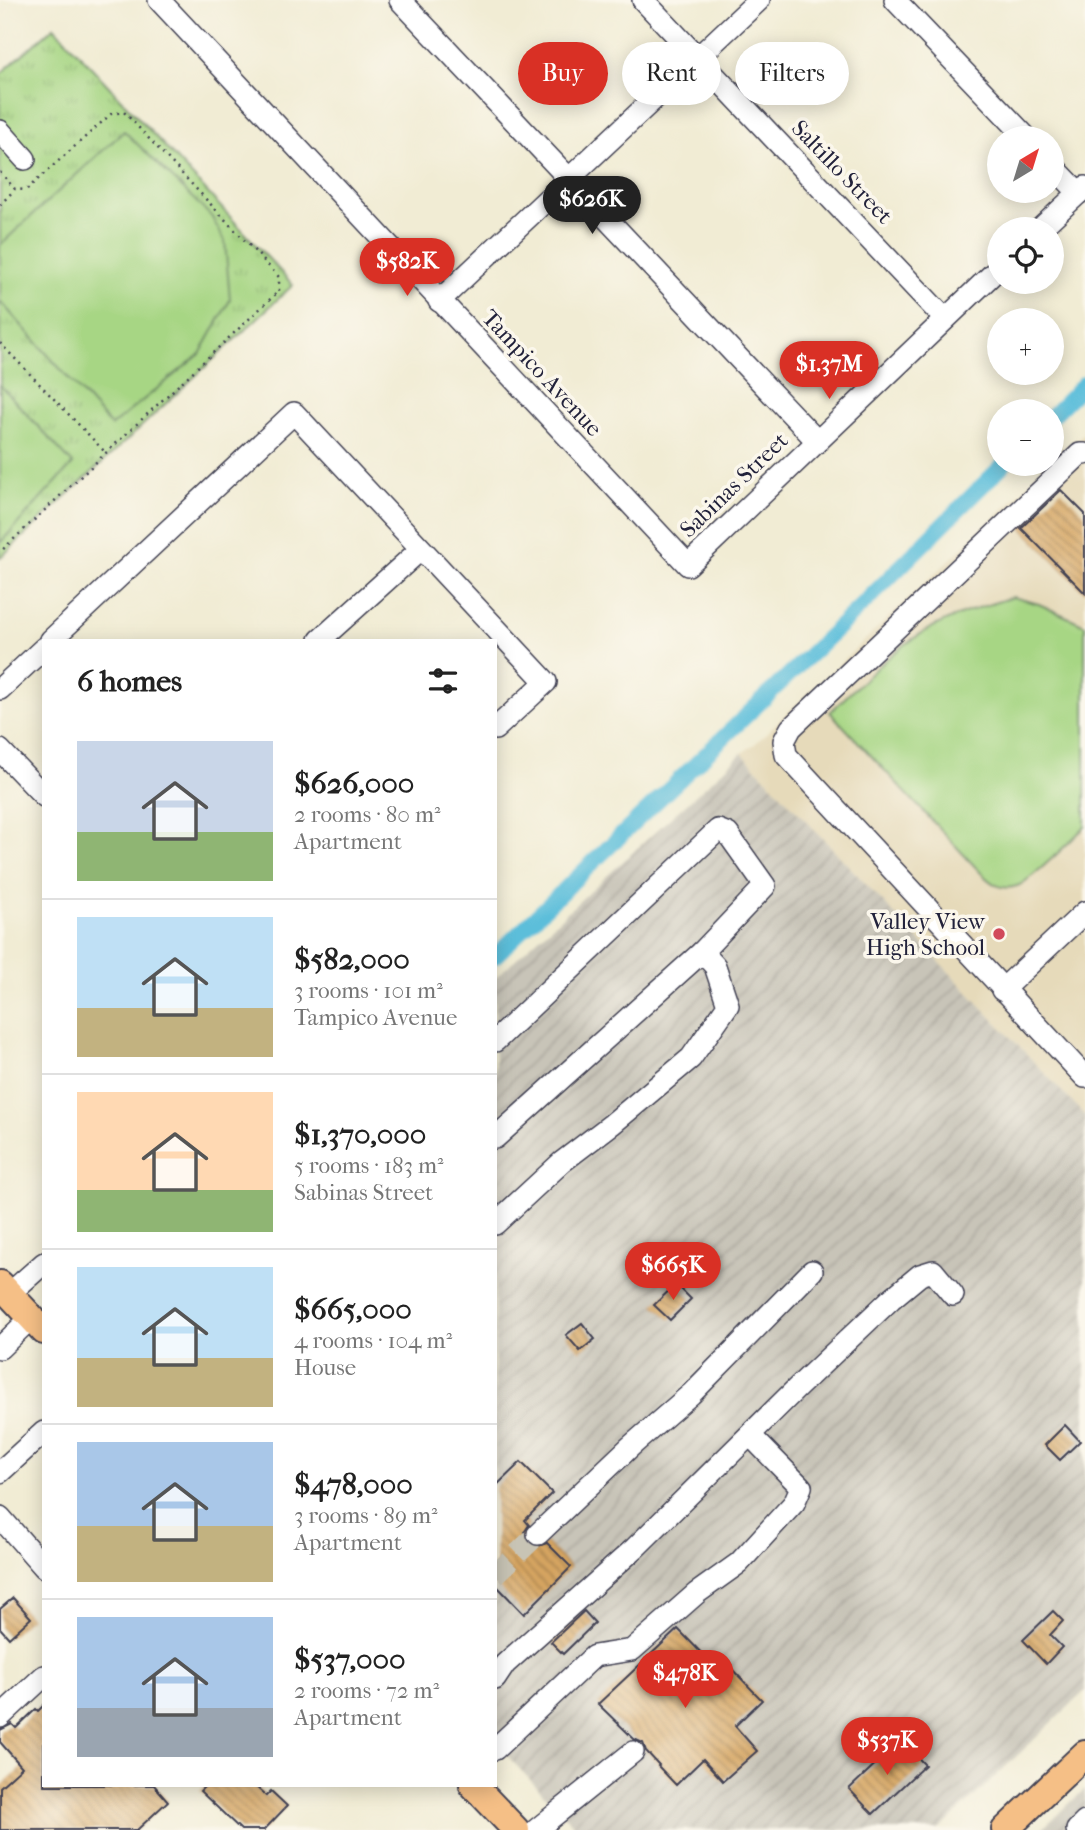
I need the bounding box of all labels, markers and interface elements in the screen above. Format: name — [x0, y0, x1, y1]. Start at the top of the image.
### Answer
chip: Buy — [518, 42, 608, 105]
chip: Rent — [622, 42, 721, 105]
chip: Filters — [735, 42, 849, 105]
street label: Saltillo Street — [786, 115, 898, 229]
north arrow — [987, 126, 1064, 203]
map controls — [987, 126, 1064, 476]
pin: $626K — [543, 176, 641, 236]
text: $626K — [559, 185, 625, 212]
button: locate — [987, 217, 1064, 294]
pin: $582K — [358, 238, 456, 298]
text: $582K — [376, 247, 438, 274]
street label: Tampico Avenue — [476, 304, 608, 442]
button: + — [987, 308, 1064, 385]
pin: $1.37M — [772, 342, 886, 401]
text: $1.37M — [796, 350, 862, 377]
button: − — [987, 399, 1064, 476]
street label: Sabinas Street — [675, 427, 793, 543]
icon: filters — [424, 662, 462, 700]
text: 6 homes — [77, 664, 182, 699]
text: $626,000 — [294, 766, 414, 801]
icon: home — [133, 769, 217, 853]
text: 2 rooms · 80 m² — [294, 801, 441, 828]
text: Apartment — [294, 828, 402, 855]
place label: Valley View High School — [866, 908, 986, 961]
marker: Valley View High School — [991, 926, 1007, 942]
text: $582,000 — [294, 942, 410, 977]
icon: home — [133, 945, 217, 1029]
text: 3 rooms · 101 m² — [294, 977, 443, 1004]
text: Tampico Avenue — [294, 1004, 457, 1031]
text: $1,370,000 — [294, 1117, 426, 1152]
icon: home — [133, 1120, 217, 1204]
text: 5 rooms · 183 m² — [294, 1152, 444, 1179]
text: Sabinas Street — [294, 1179, 433, 1206]
pin: $665K — [624, 1242, 722, 1302]
text: $665K — [641, 1251, 705, 1278]
text: $665,000 — [294, 1292, 412, 1327]
icon: home — [133, 1295, 217, 1379]
text: 4 rooms · 104 m² — [294, 1327, 452, 1354]
text: House — [294, 1354, 356, 1381]
text: $478,000 — [294, 1467, 413, 1502]
icon: home — [133, 1470, 217, 1554]
text: 3 rooms · 89 m² — [294, 1502, 438, 1529]
text: Apartment — [294, 1529, 402, 1556]
text: $537,000 — [294, 1642, 406, 1677]
icon: home — [133, 1645, 217, 1729]
pin: $478K — [636, 1650, 734, 1710]
text: $478K — [653, 1659, 717, 1686]
text: 2 rooms · 72 m² — [294, 1677, 439, 1704]
text: Apartment — [294, 1704, 402, 1731]
pin: $537K — [838, 1718, 936, 1777]
text: $537K — [857, 1726, 917, 1753]

